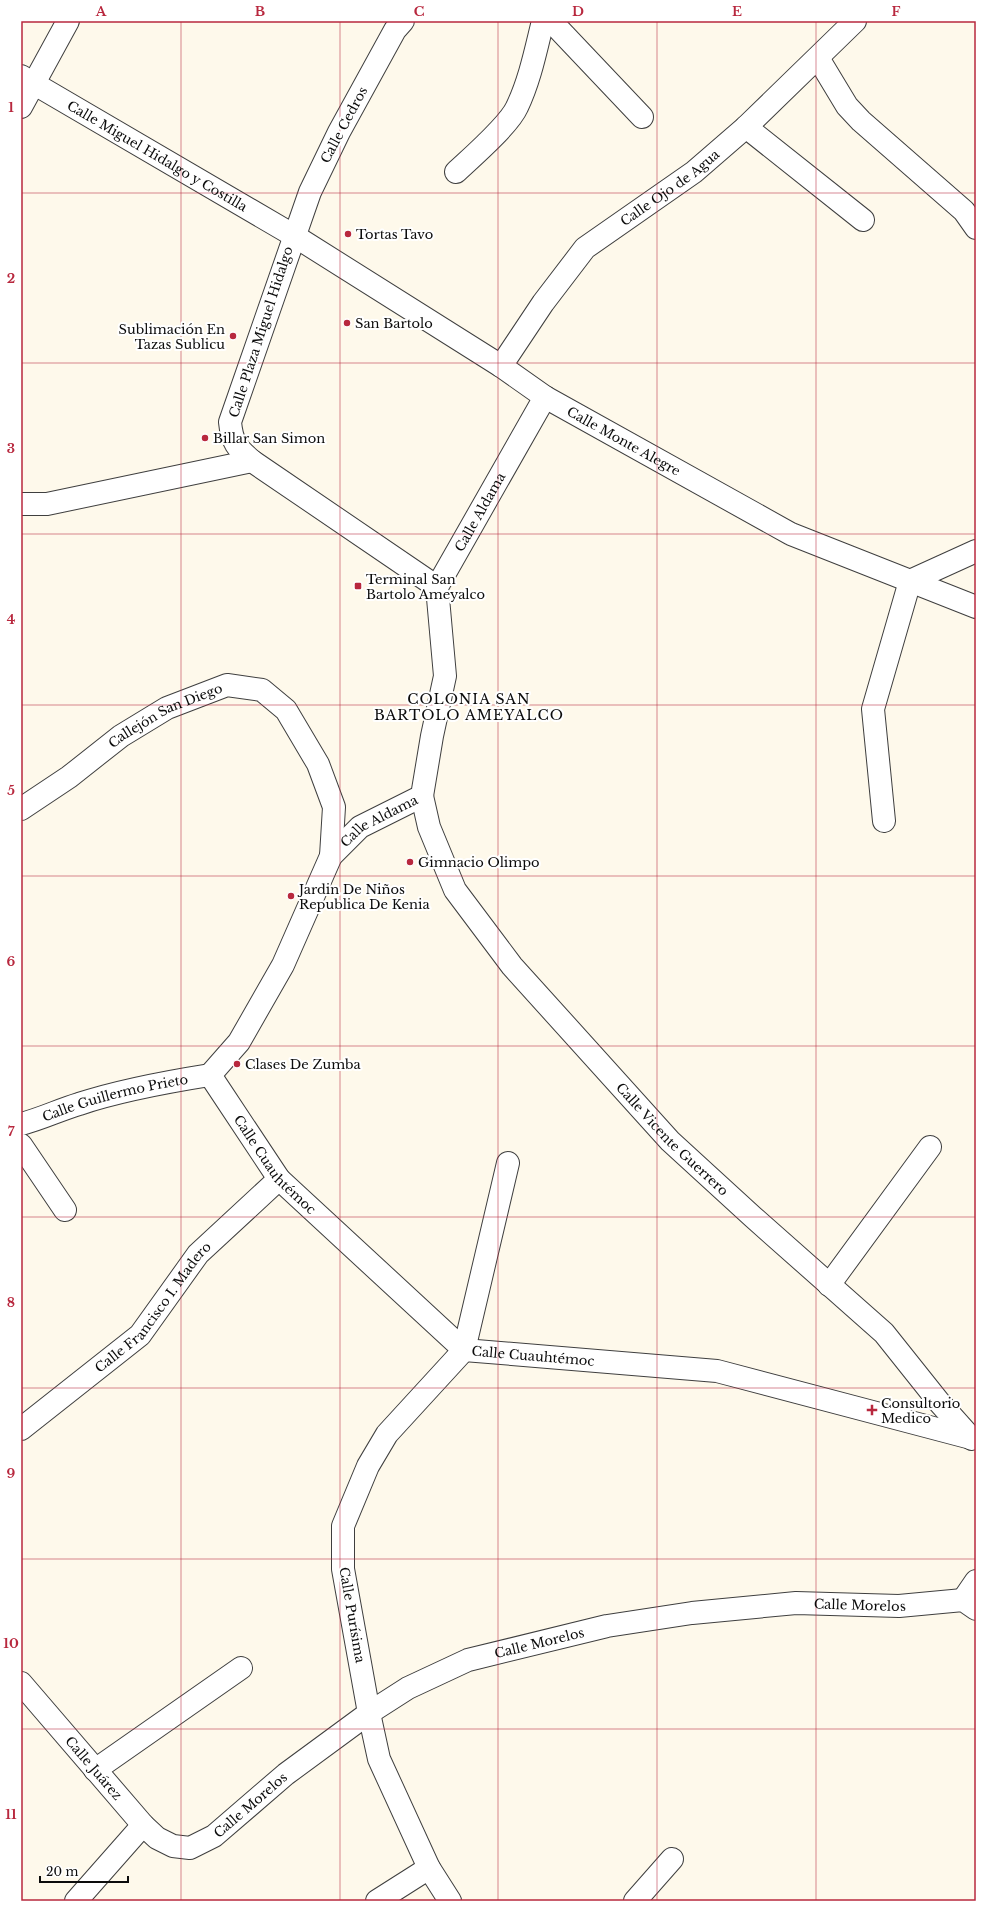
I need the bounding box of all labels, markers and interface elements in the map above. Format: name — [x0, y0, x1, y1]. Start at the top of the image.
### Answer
text: A — [95, 3, 107, 20]
text: B — [255, 3, 265, 20]
text: C — [414, 3, 425, 20]
text: D — [572, 3, 584, 20]
text: E — [732, 3, 742, 20]
text: F — [892, 3, 901, 20]
street label: Calle Cedros — [317, 84, 371, 166]
street label: Calle Miguel Hidalgo y Costilla — [64, 97, 251, 215]
text: 1 — [8, 99, 14, 116]
street label: Calle Ojo de Agua — [617, 145, 723, 229]
place label: Tortas Tavo — [356, 226, 433, 243]
marker: Tortas Tavo — [343, 229, 353, 239]
street label: Calle Plaza Miguel Hidalgo — [225, 244, 297, 420]
text: 2 — [7, 270, 15, 287]
place label: San Bartolo — [355, 315, 433, 332]
marker: San Bartolo — [342, 318, 352, 328]
place label: Sublimación En Tazas Sublicu — [119, 321, 225, 353]
marker: Sublimación En Tazas Sublicu — [228, 331, 238, 341]
street label: Calle Monte Alegre — [564, 403, 684, 479]
place label: Billar San Simon — [213, 430, 325, 447]
marker: Billar San Simon — [200, 433, 210, 443]
text: 3 — [7, 440, 15, 457]
street label: Calle Aldama — [450, 469, 509, 554]
place label: Terminal San Bartolo Ameyalco — [366, 571, 485, 603]
marker: Terminal San Bartolo Ameyalco — [353, 581, 363, 591]
text: 4 — [7, 611, 16, 628]
street label: Callejón San Diego — [105, 679, 225, 751]
district label: COLONIA SAN BARTOLO AMEYALCO — [374, 690, 564, 724]
text: 5 — [7, 782, 15, 799]
street label: Calle Aldama — [336, 791, 421, 851]
place label: Gimnacio Olimpo — [418, 854, 540, 871]
marker: Gimnacio Olimpo — [405, 857, 415, 867]
place label: Jardin De Niños Republica De Kenia — [297, 881, 430, 913]
marker: Jardin De Niños Republica De Kenia — [286, 891, 296, 901]
text: 6 — [7, 953, 16, 970]
place label: Clases De Zumba — [245, 1056, 362, 1073]
marker: Clases De Zumba — [232, 1059, 242, 1069]
street label: Calle Guillermo Prieto — [40, 1070, 189, 1125]
street label: Calle Vicente Guerrero — [613, 1079, 732, 1199]
street label: Calle Cuauhtémoc — [230, 1111, 320, 1218]
text: 7 — [8, 1123, 15, 1140]
street label: Calle Francisco I. Madero — [91, 1238, 214, 1376]
text: 8 — [7, 1294, 15, 1311]
street label: Calle Cuauhtémoc — [471, 1342, 595, 1369]
place label: Consultorio Medico — [881, 1395, 960, 1427]
marker: Consultorio Medico — [866, 1404, 878, 1416]
text: 9 — [7, 1465, 16, 1482]
street label: Calle Purísima — [335, 1566, 369, 1665]
street label: Calle Morelos — [814, 1595, 906, 1615]
street label: Calle Morelos — [493, 1623, 586, 1662]
text: 10 — [3, 1635, 19, 1652]
street label: Calle Juárez — [62, 1733, 126, 1803]
street label: Calle Morelos — [210, 1768, 291, 1841]
text: 11 — [5, 1806, 17, 1823]
scale bar — [40, 1858, 128, 1884]
text: 20 m — [46, 1864, 78, 1879]

